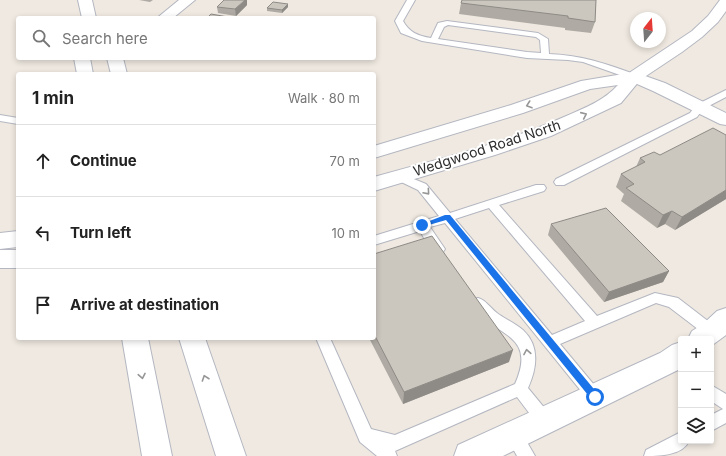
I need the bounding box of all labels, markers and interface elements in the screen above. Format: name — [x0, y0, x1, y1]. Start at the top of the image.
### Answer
north arrow — [630, 12, 666, 48]
search box — [16, 16, 376, 60]
icon: search — [30, 27, 52, 49]
text: Search here — [62, 29, 148, 48]
text: 1 min — [32, 88, 74, 108]
text: Walk · 80 m — [288, 90, 360, 106]
one-way arrow — [526, 101, 533, 109]
one-way arrow — [580, 111, 587, 119]
street label: Wedgwood Road North — [411, 116, 563, 179]
icon: ahead — [32, 150, 54, 172]
text: Continue — [70, 151, 137, 170]
text: 70 m — [330, 153, 360, 169]
one-way arrow — [422, 188, 429, 195]
route end — [413, 216, 431, 234]
icon: left — [32, 222, 54, 244]
text: Turn left — [70, 223, 131, 242]
text: 10 m — [331, 225, 360, 241]
icon: arrive — [32, 294, 54, 316]
text: Arrive at destination — [70, 295, 219, 314]
map controls — [678, 336, 714, 444]
button: + — [678, 336, 714, 372]
one-way arrow — [523, 348, 532, 355]
button: − — [678, 372, 714, 408]
one-way arrow — [137, 373, 146, 379]
one-way arrow — [201, 375, 210, 382]
route start — [586, 388, 604, 406]
button: layers — [678, 408, 714, 444]

